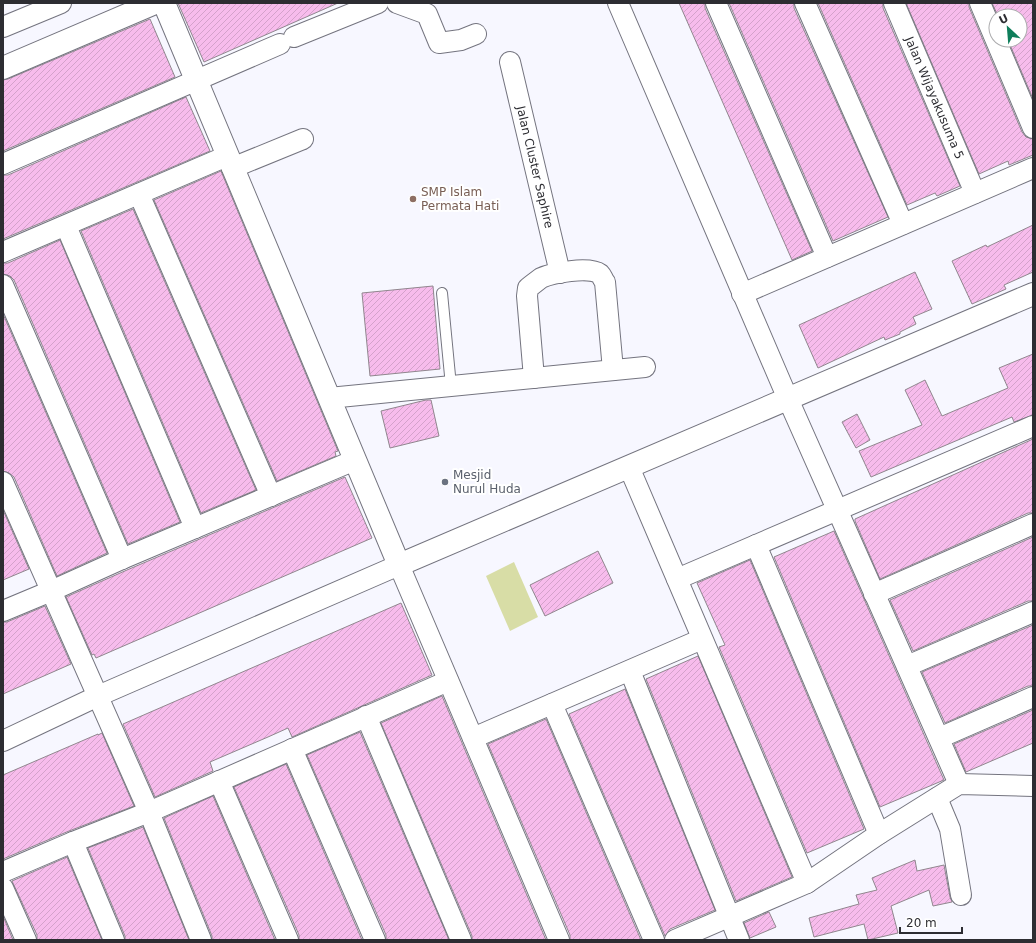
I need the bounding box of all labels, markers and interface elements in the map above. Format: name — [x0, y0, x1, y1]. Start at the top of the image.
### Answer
north arrow — [988, 8, 1028, 48]
text: U — [997, 12, 1011, 27]
street label: Jalan Wijayakusuma 5 — [902, 33, 967, 161]
street label: Jalan Cluster Saphire — [513, 104, 556, 230]
place label: SMP Islam Permata Hati — [421, 185, 499, 213]
marker: SMP Islam Permata Hati — [408, 194, 418, 204]
place label: Mesjid Nurul Huda — [453, 468, 521, 496]
marker: Mesjid Nurul Huda — [440, 477, 450, 487]
scale bar — [900, 909, 962, 935]
text: 20 m — [906, 916, 937, 930]

